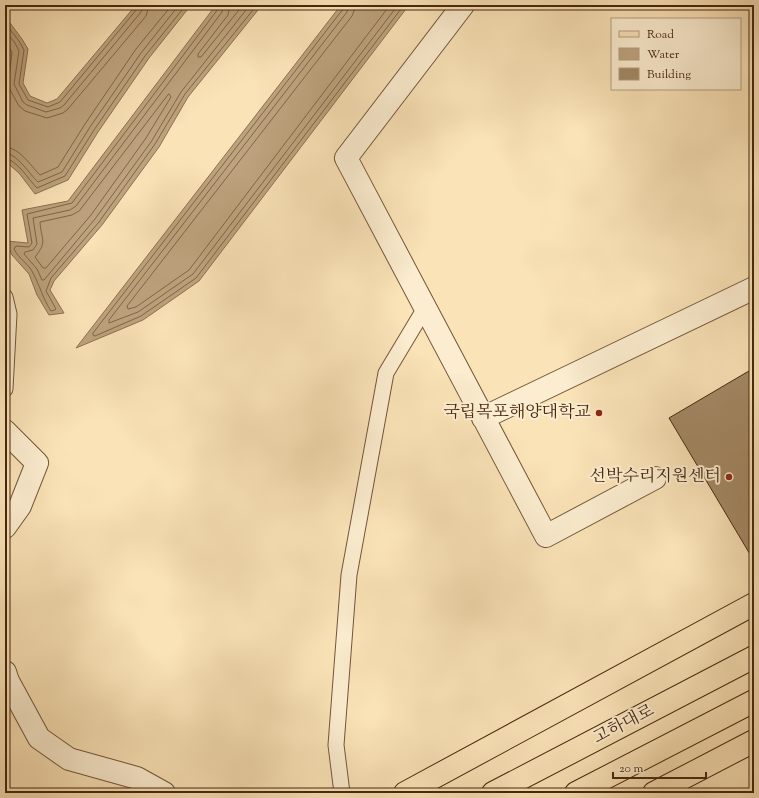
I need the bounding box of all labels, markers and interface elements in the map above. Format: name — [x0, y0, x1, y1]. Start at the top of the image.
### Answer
legend — [611, 18, 741, 90]
text: Road — [647, 26, 674, 44]
text: Water — [647, 46, 680, 64]
text: Building — [647, 66, 691, 84]
place label: 국립목포해양대학교 — [443, 401, 592, 425]
marker: 국립목포해양대학교 — [594, 408, 604, 418]
place label: 선박수리지원센터 — [590, 465, 721, 489]
marker: 선박수리지원센터 — [724, 472, 734, 482]
street label: 고하대로 — [589, 699, 659, 751]
scale bar — [613, 754, 706, 780]
text: 20 m — [619, 760, 644, 778]

